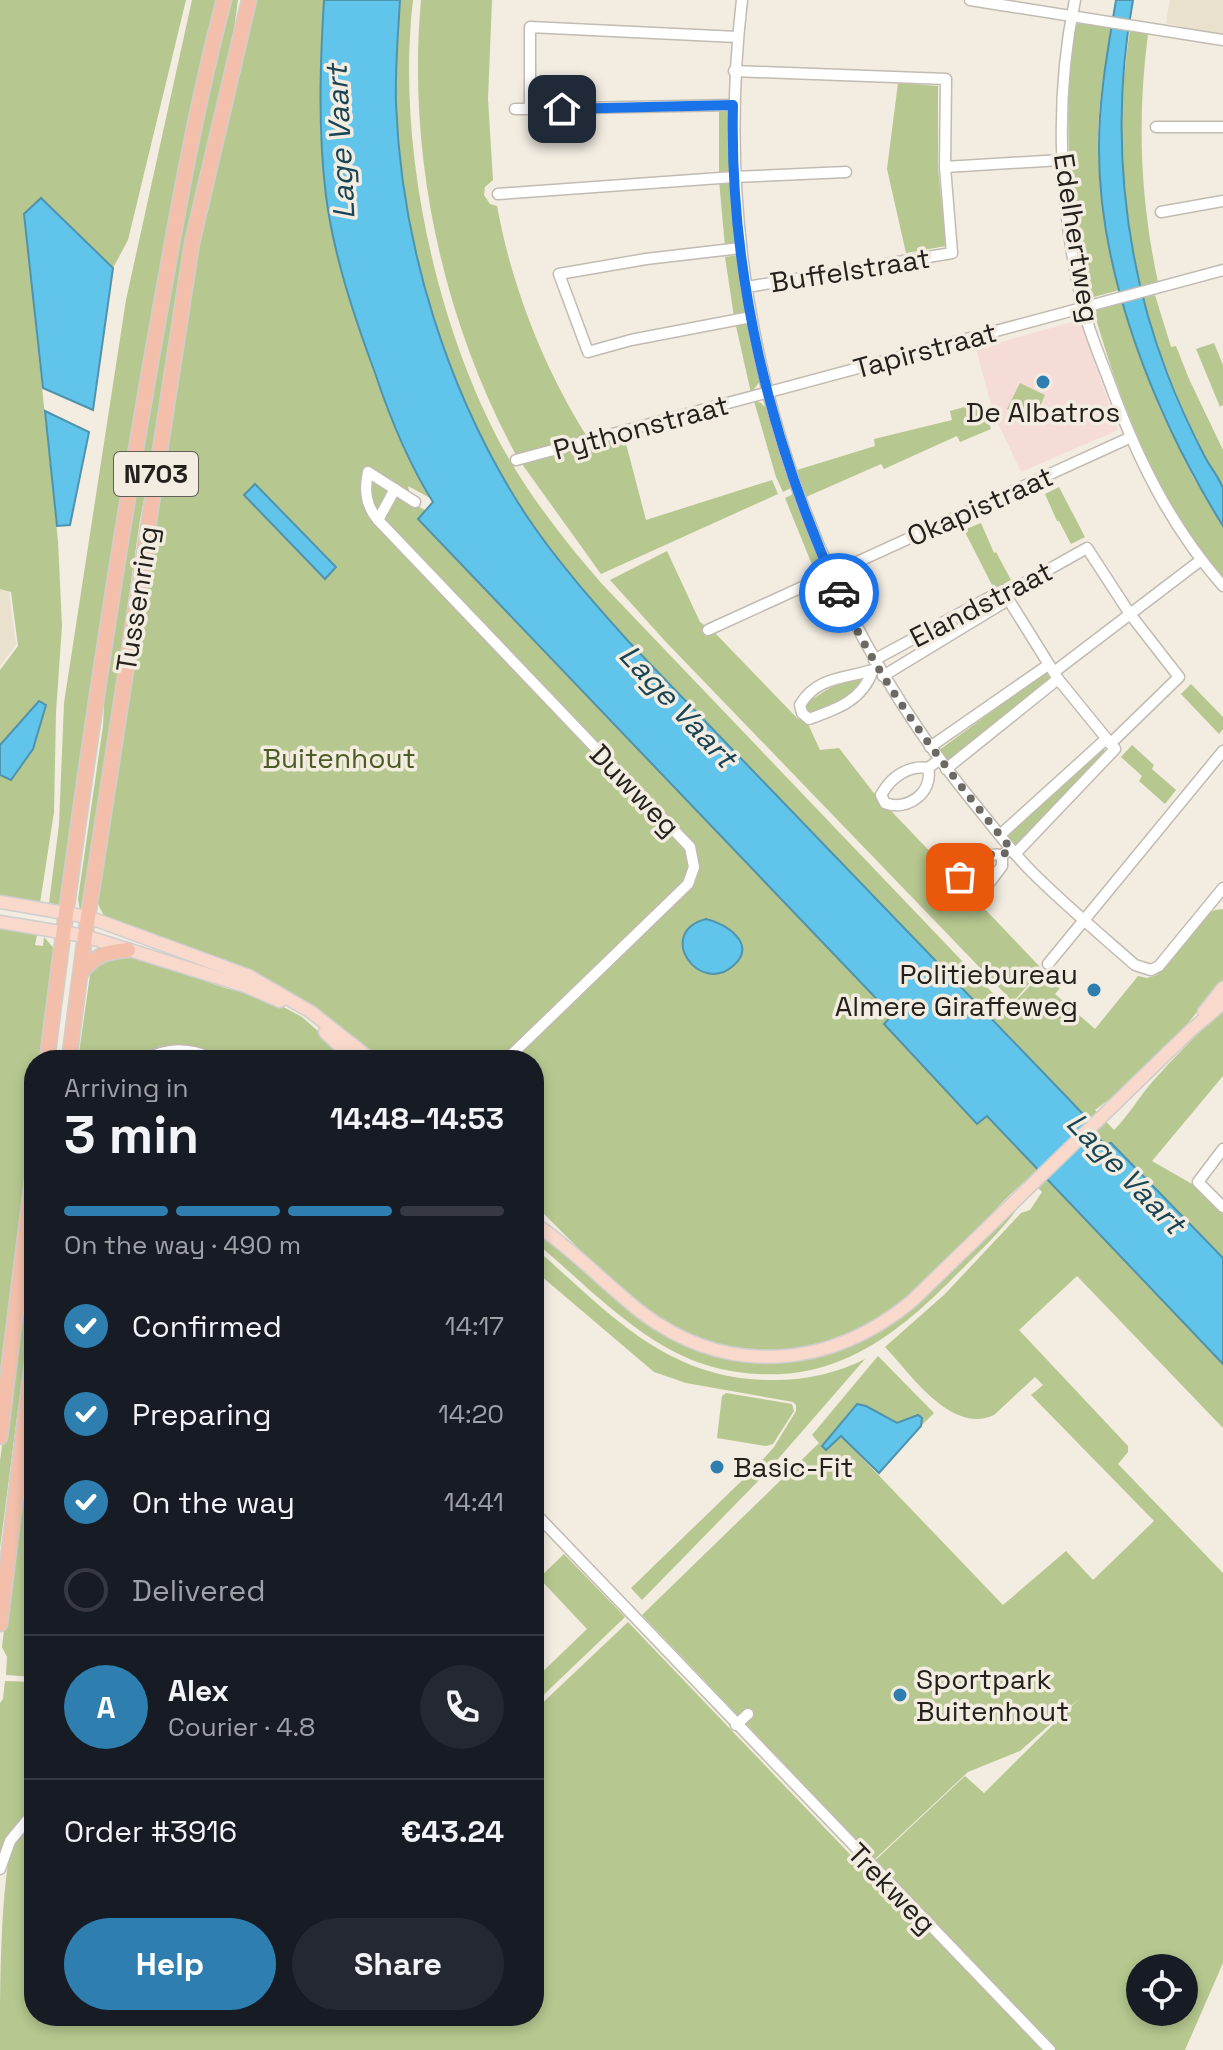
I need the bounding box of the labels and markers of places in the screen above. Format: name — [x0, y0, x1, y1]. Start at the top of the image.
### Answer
pin — [528, 75, 596, 143]
marker: De Albatros — [1034, 373, 1052, 391]
place label: De Albatros — [966, 394, 1120, 430]
pin — [926, 843, 994, 911]
place label: Politiebureau Almere Giraffeweg — [835, 956, 1078, 1024]
marker: Politiebureau Almere Giraffeweg — [1085, 981, 1103, 999]
place label: Basic-Fit — [733, 1449, 853, 1485]
marker: Basic-Fit — [708, 1458, 726, 1476]
place label: Sportpark Buitenhout — [916, 1661, 1069, 1729]
marker: Sportpark Buitenhout — [891, 1686, 909, 1704]

